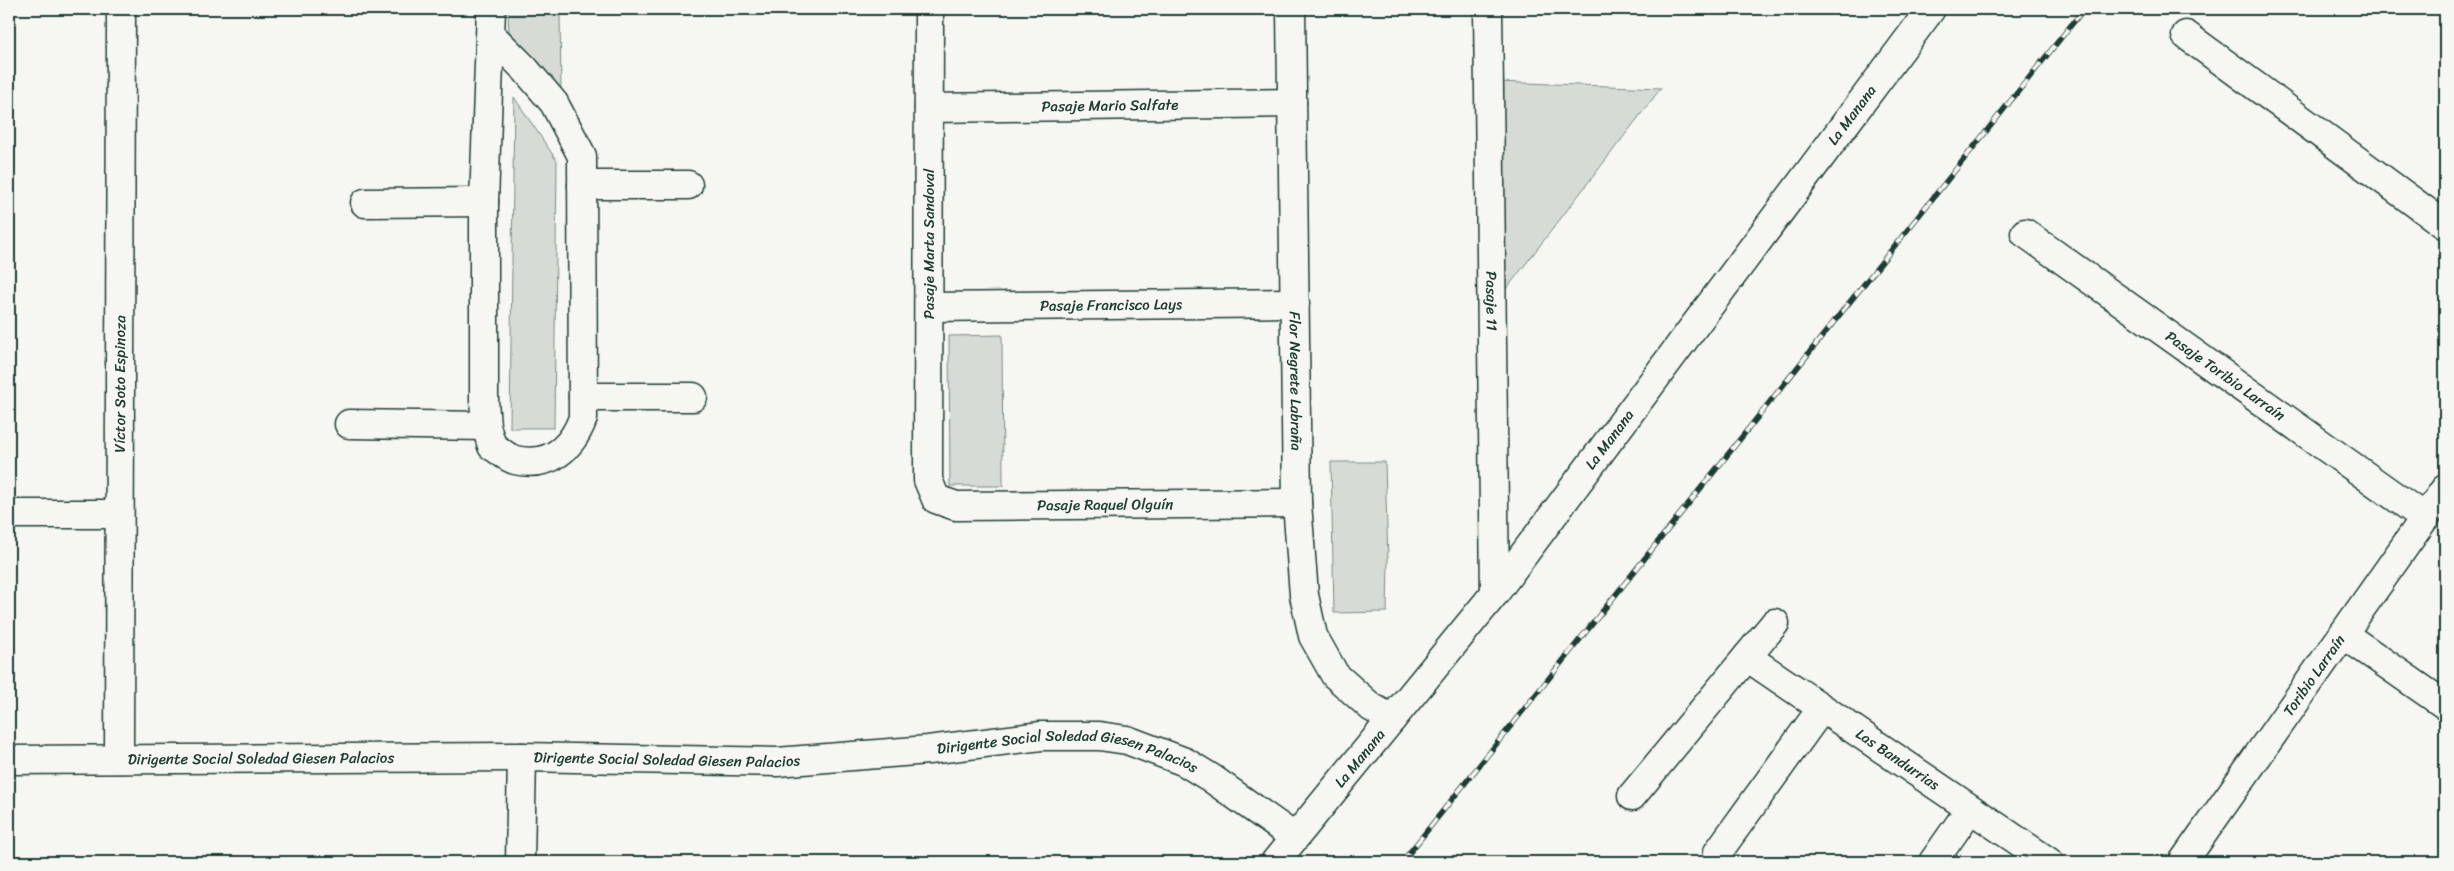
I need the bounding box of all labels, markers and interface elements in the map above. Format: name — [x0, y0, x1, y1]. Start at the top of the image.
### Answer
street label: La Manana — [1820, 79, 1883, 151]
street label: Pasaje Mario Salfate — [1041, 92, 1179, 119]
street label: Pasaje Marta Sandoval — [916, 168, 942, 319]
street label: Pasaje 11 — [1478, 271, 1505, 331]
street label: Pasaje Francisco Lays — [1040, 291, 1183, 319]
street label: Flor Negrete Labraña — [1282, 311, 1309, 451]
street label: Víctor Soto Espinoza — [107, 315, 133, 453]
street label: Pasaje Toribio Larraín — [2160, 324, 2291, 428]
street label: La Manana — [1578, 403, 1641, 475]
street label: Pasaje Raquel Olguín — [1037, 491, 1174, 518]
street label: Toribio Larraín — [2276, 629, 2352, 722]
street label: Las Bandurrias — [1850, 721, 1946, 798]
street label: Dirigente Social Soledad Giesen Palacios — [935, 723, 1204, 780]
street label: La Manana — [1328, 723, 1392, 794]
street label: Dirigente Social Soledad Giesen Palacios — [533, 744, 801, 775]
street label: Dirigente Social Soledad Giesen Palacios — [128, 745, 395, 772]

